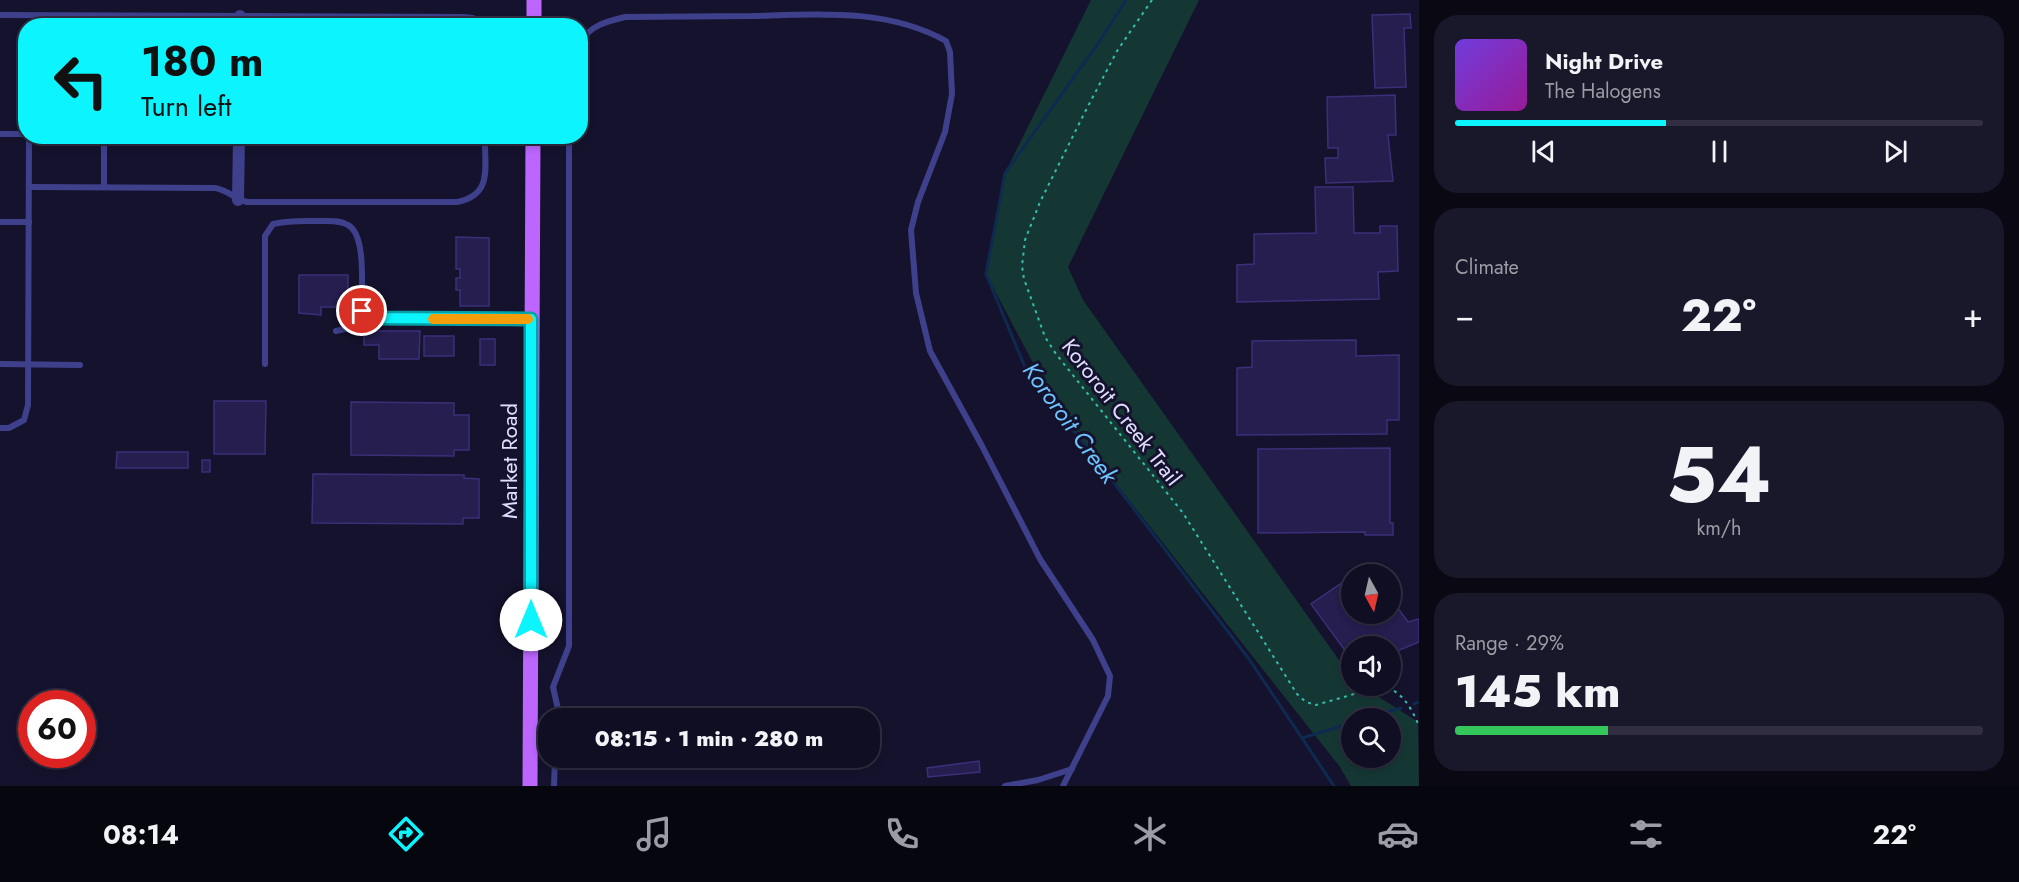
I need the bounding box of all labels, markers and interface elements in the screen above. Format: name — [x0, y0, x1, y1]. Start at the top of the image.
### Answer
text: 180 m — [141, 31, 264, 92]
icon: left — [42, 42, 120, 120]
text: Night Drive — [1545, 45, 1663, 77]
text: The Halogens — [1545, 77, 1661, 106]
text: Turn left — [141, 87, 231, 126]
icon: previous — [1527, 135, 1560, 168]
icon: pause — [1703, 135, 1736, 168]
icon: next — [1879, 135, 1912, 168]
text: Climate — [1455, 253, 1519, 282]
text: 22° — [1681, 283, 1756, 348]
pin — [336, 285, 387, 336]
text: − — [1455, 292, 1474, 339]
text: + — [1963, 292, 1983, 339]
icon: arrive — [345, 294, 378, 327]
street label: Kororoit Creek Trail — [1057, 334, 1187, 490]
water label: Kororoit Creek — [1016, 357, 1124, 489]
street label: Market Road — [493, 403, 525, 519]
text: 54 — [1667, 419, 1771, 531]
text: km/h — [1696, 514, 1742, 543]
north arrow — [1341, 564, 1401, 624]
map controls — [1341, 564, 1401, 768]
position arrow — [499, 588, 563, 652]
text: Range · 29% — [1455, 629, 1564, 658]
button: sound — [1341, 636, 1401, 696]
text: 145 km — [1455, 659, 1621, 724]
speed limit sign: 60 — [18, 690, 96, 768]
button: search — [1341, 708, 1401, 768]
text: 08:15 · 1 min · 280 m — [595, 722, 823, 754]
icon: directions — [385, 813, 427, 855]
icon: music — [633, 813, 675, 855]
icon: phone — [881, 813, 923, 855]
icon: climate — [1129, 813, 1171, 855]
icon: car — [1377, 813, 1419, 855]
icon: filters — [1625, 813, 1667, 855]
text: 08:14 — [103, 815, 179, 854]
text: 22° — [1873, 815, 1916, 854]

